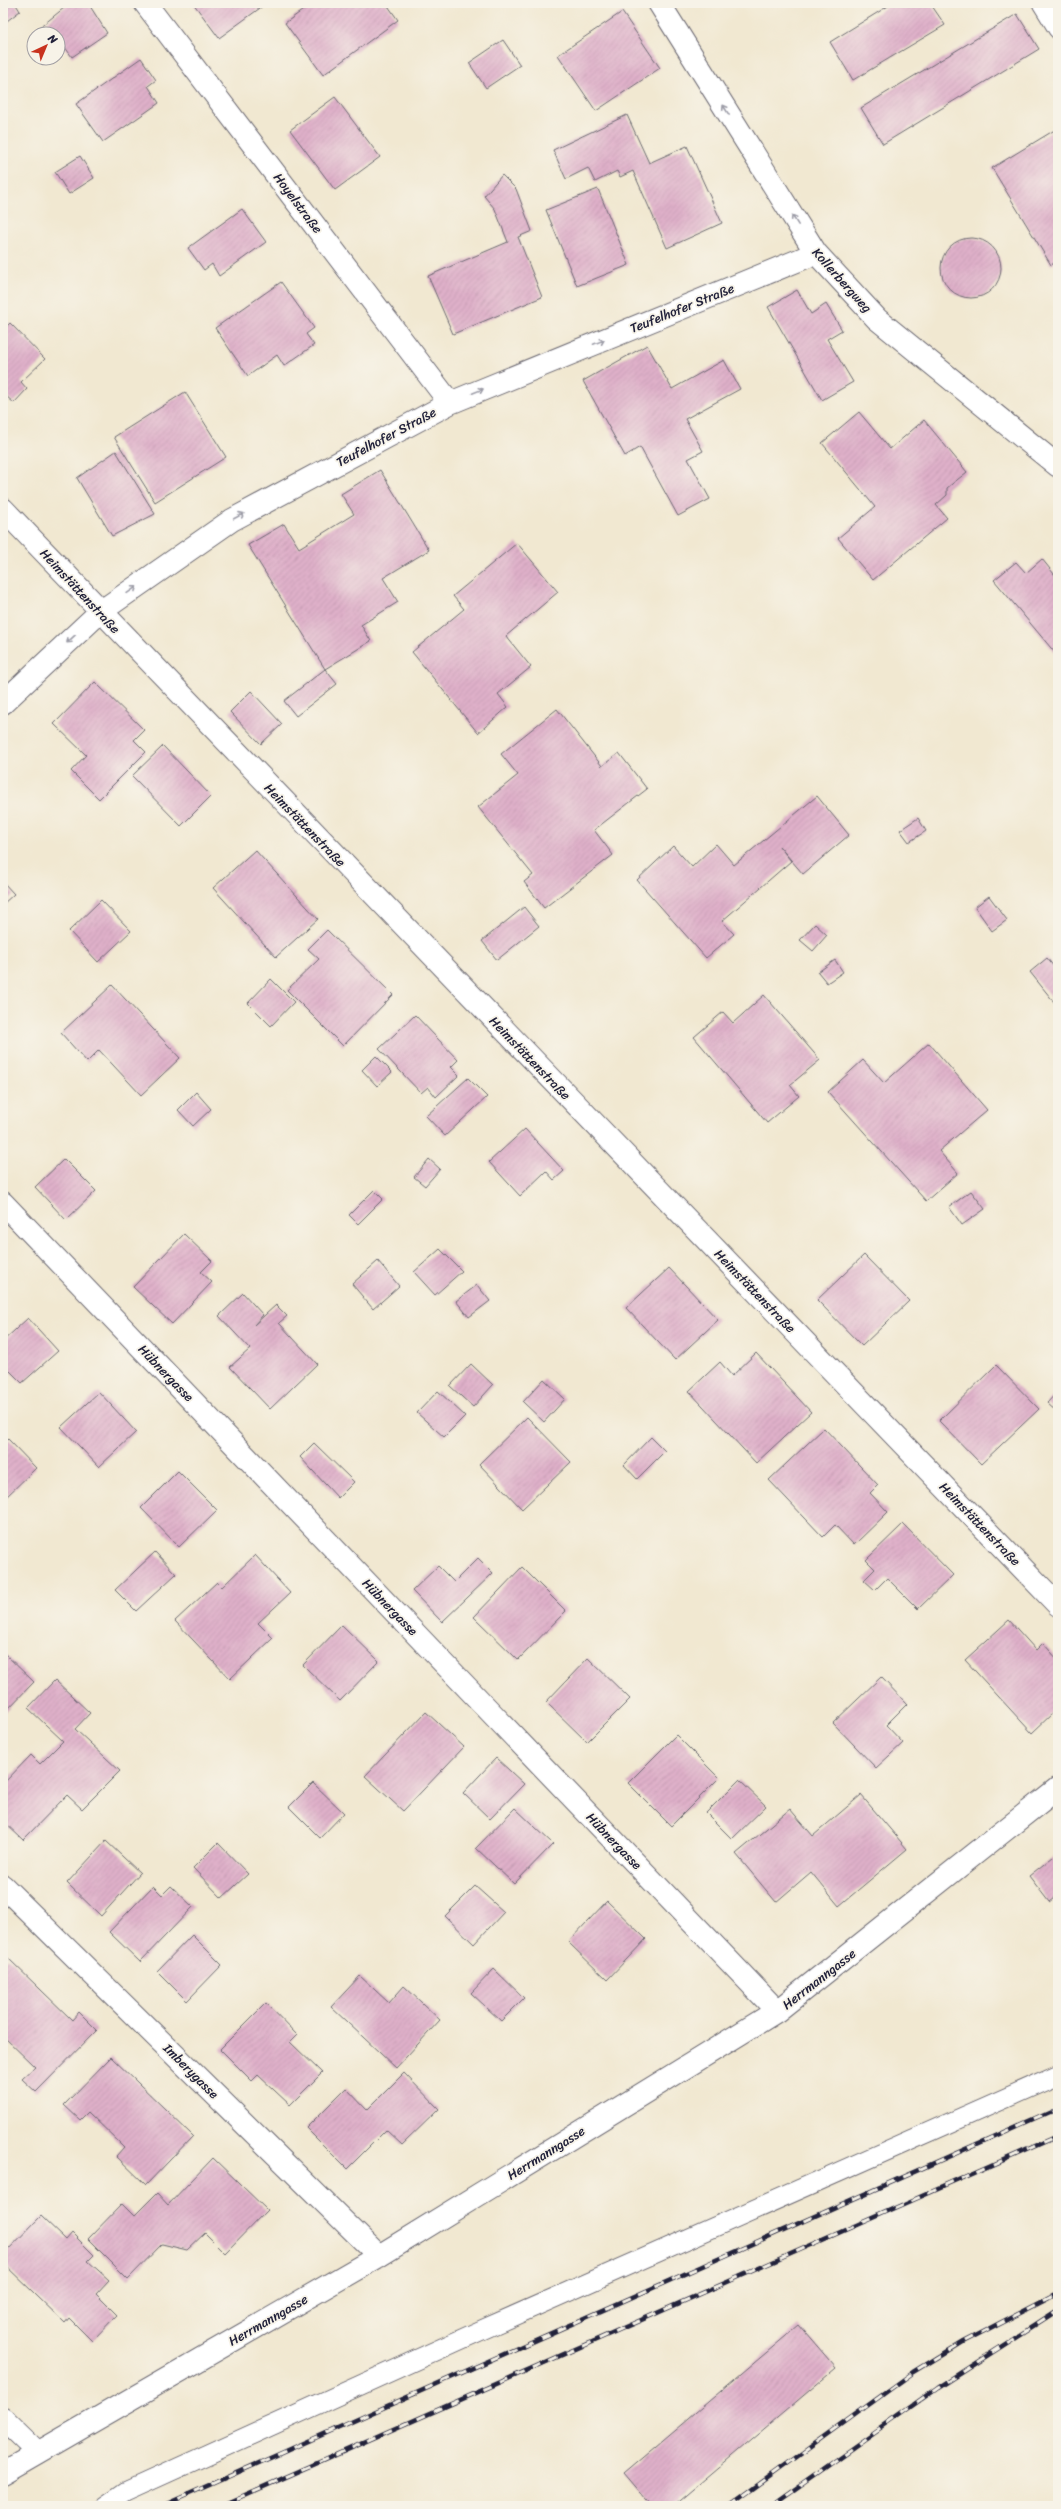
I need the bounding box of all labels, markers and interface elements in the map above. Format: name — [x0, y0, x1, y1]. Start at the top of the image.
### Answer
north arrow — [26, 26, 66, 66]
text: N — [43, 29, 62, 49]
one-way arrow — [722, 105, 730, 116]
street label: Hoyelstraße — [267, 168, 329, 239]
one-way arrow — [791, 215, 800, 226]
street label: Kollerbergweg — [806, 242, 878, 318]
street label: Teufelhofer Straße — [626, 276, 738, 339]
one-way arrow — [592, 338, 604, 346]
one-way arrow — [472, 387, 484, 395]
street label: Teufelhofer Straße — [332, 401, 441, 473]
one-way arrow — [233, 512, 245, 519]
street label: Heimstättenstraße — [34, 543, 126, 639]
one-way arrow — [126, 586, 137, 594]
one-way arrow — [66, 634, 76, 643]
street label: Heimstättenstraße — [259, 777, 352, 873]
street label: Heimstättenstraße — [484, 1010, 577, 1106]
street label: Heimstättenstraße — [709, 1243, 802, 1339]
street label: Hübnergasse — [132, 1339, 200, 1407]
street label: Heimstättenstraße — [934, 1476, 1027, 1572]
street label: Hübnergasse — [356, 1573, 424, 1641]
street label: Hübnergasse — [580, 1807, 648, 1875]
street label: Herrmanngasse — [777, 1942, 861, 2015]
street label: Imberygasse — [157, 2037, 224, 2104]
street label: Herrmanngasse — [502, 2120, 590, 2186]
street label: Herrmanngasse — [224, 2288, 312, 2352]

